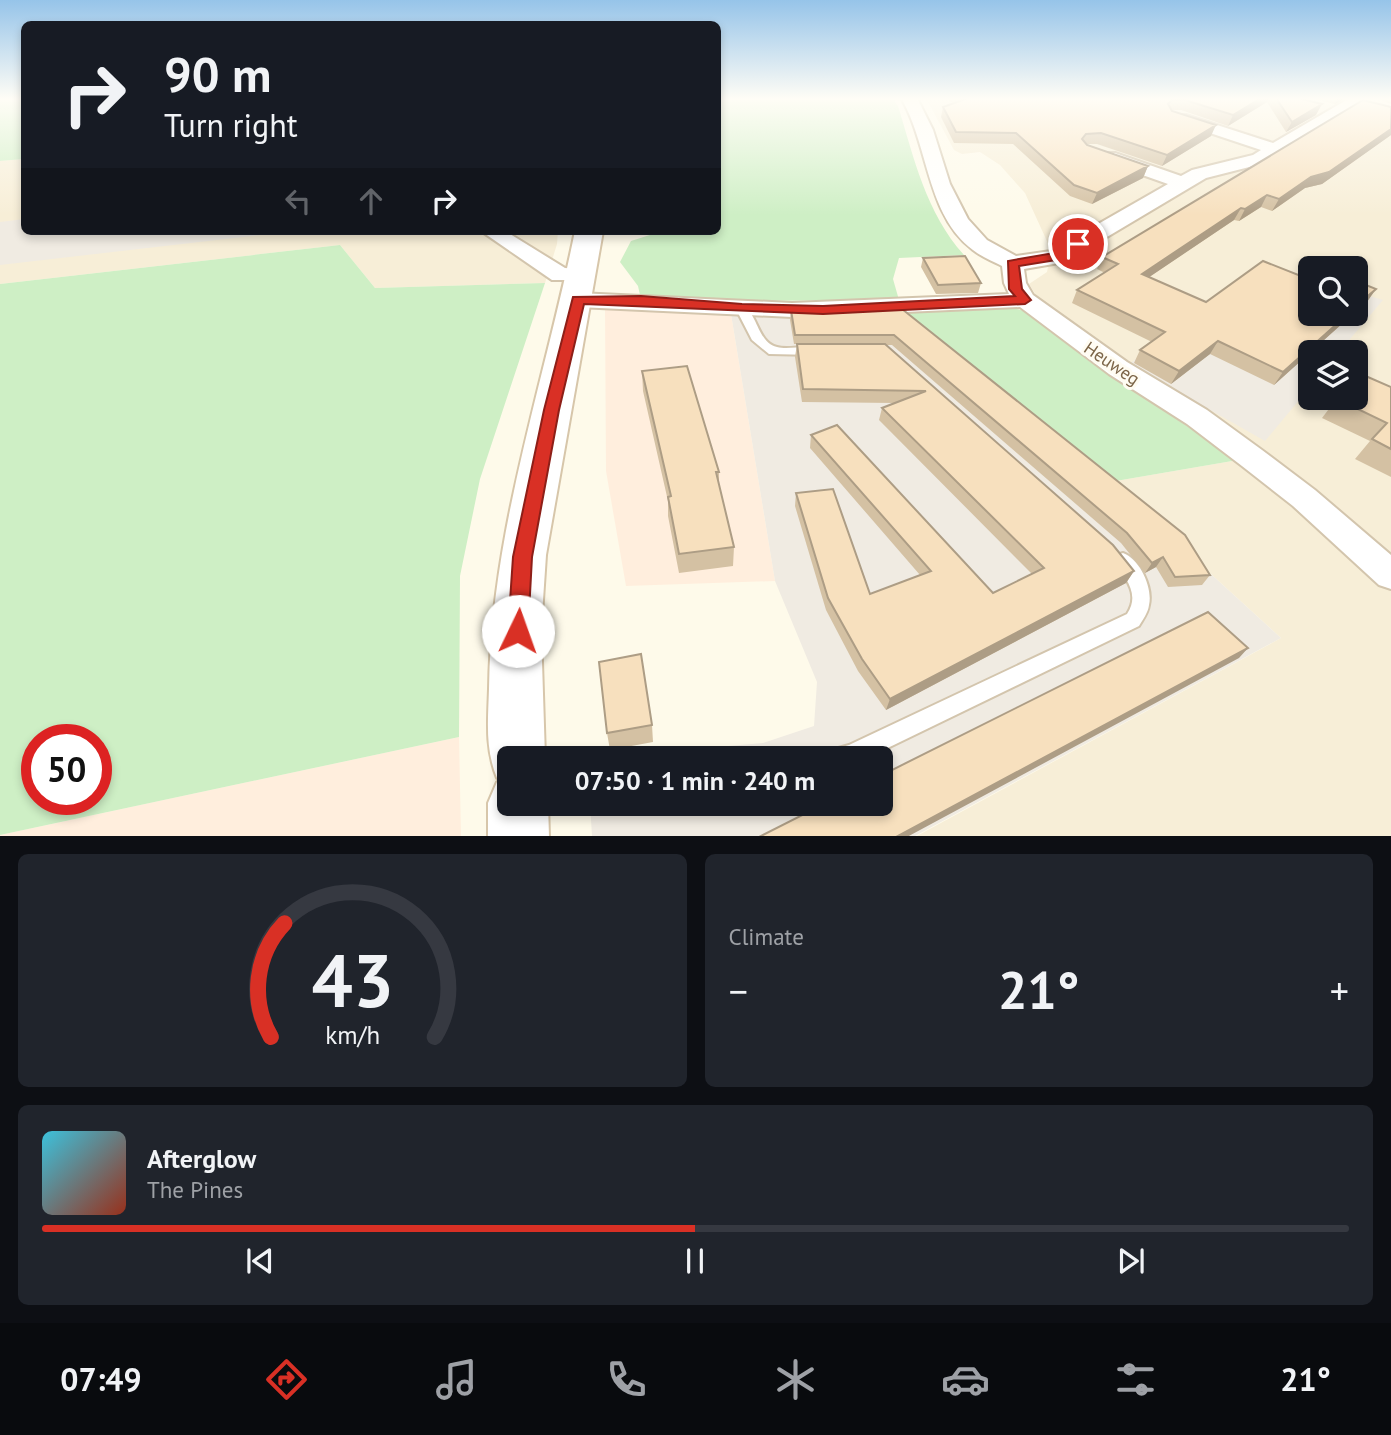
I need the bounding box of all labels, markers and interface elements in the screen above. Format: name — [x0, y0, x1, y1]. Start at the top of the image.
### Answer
text: 90 m — [164, 42, 271, 106]
icon: right — [49, 49, 140, 140]
text: Turn right — [164, 104, 298, 146]
icon: left — [279, 182, 317, 220]
icon: ahead — [352, 182, 390, 220]
icon: right — [425, 182, 463, 220]
pin — [1048, 214, 1108, 274]
icon: arrive — [1059, 225, 1097, 263]
map controls — [1298, 256, 1368, 410]
button: search — [1298, 256, 1368, 326]
street label: Heuweg — [1080, 336, 1144, 390]
button: layers — [1298, 340, 1368, 410]
position arrow — [481, 594, 555, 668]
speed limit sign: 50 — [21, 724, 112, 815]
text: 07:50 · 1 min · 240 m — [575, 764, 815, 797]
text: Climate — [729, 922, 804, 951]
text: 43 — [311, 933, 394, 1027]
text: 21° — [998, 956, 1080, 1023]
text: − — [729, 966, 748, 1015]
text: + — [1330, 966, 1349, 1015]
text: km/h — [325, 1018, 380, 1050]
text: Afterglow — [147, 1142, 256, 1175]
text: The Pines — [147, 1175, 243, 1204]
icon: previous — [241, 1242, 279, 1280]
icon: pause — [676, 1242, 714, 1280]
icon: next — [1112, 1242, 1150, 1280]
icon: directions — [262, 1355, 311, 1404]
icon: music — [432, 1355, 481, 1404]
icon: phone — [602, 1355, 651, 1404]
icon: climate — [771, 1355, 820, 1404]
icon: car — [941, 1355, 990, 1404]
icon: filters — [1111, 1355, 1160, 1404]
text: 07:49 — [60, 1358, 142, 1400]
text: 21° — [1280, 1358, 1331, 1400]

